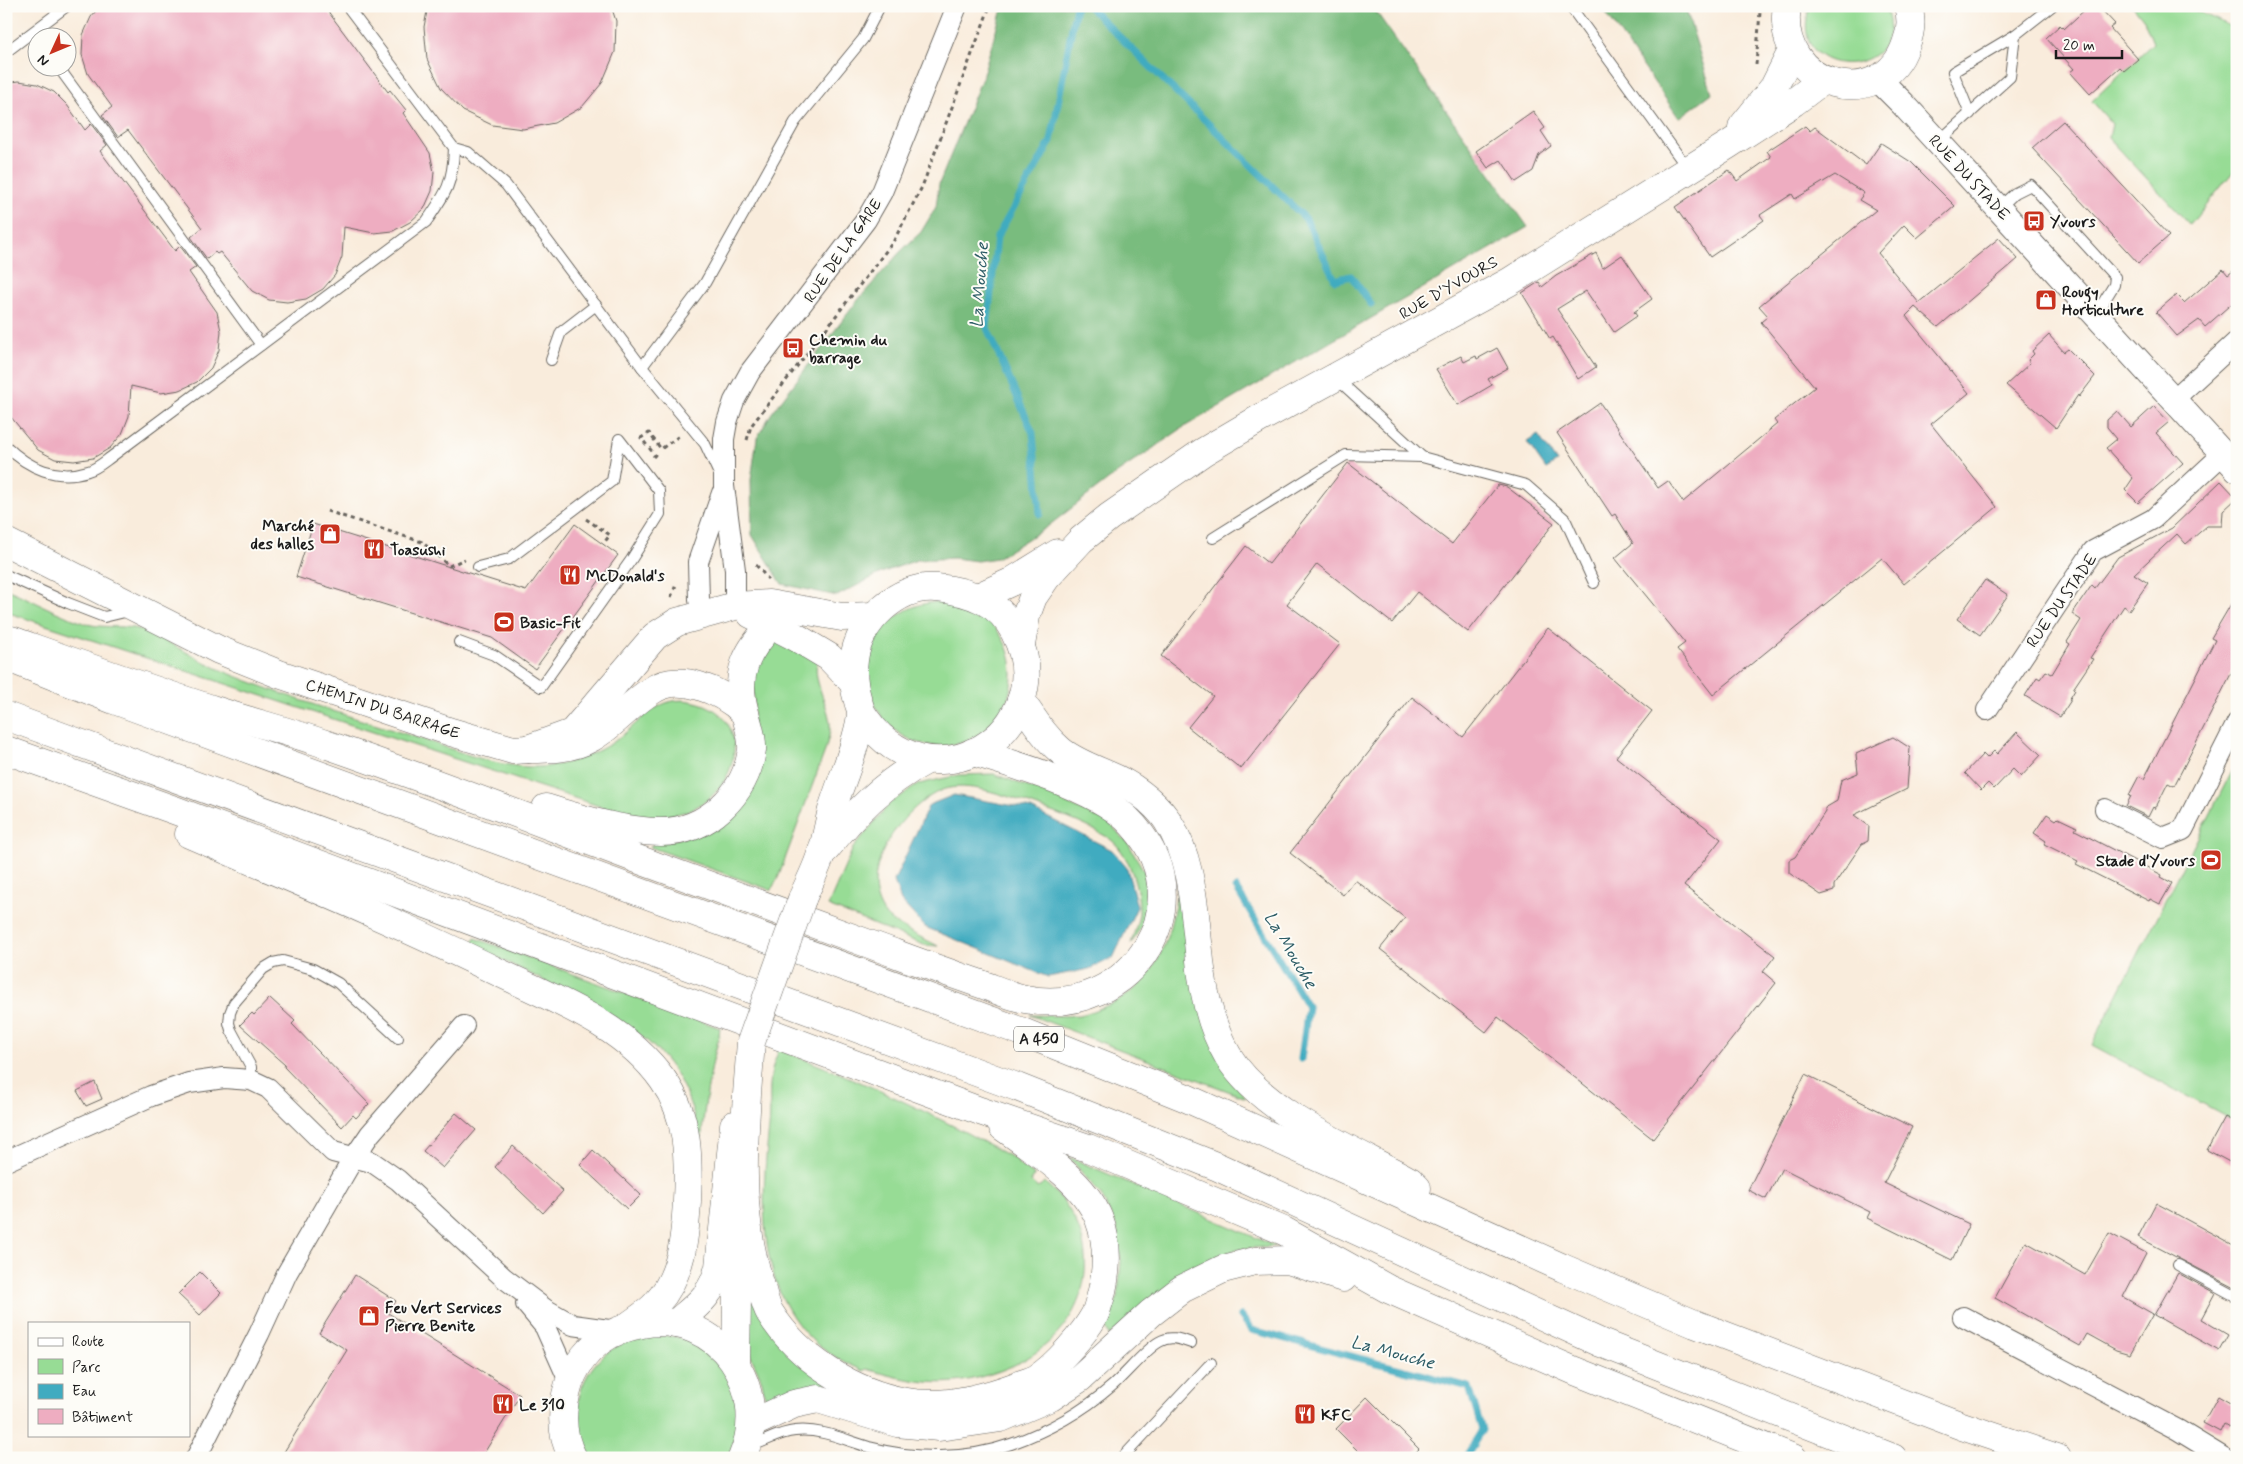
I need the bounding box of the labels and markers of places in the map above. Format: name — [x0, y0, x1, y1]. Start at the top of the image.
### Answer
bus stop icon: Yvours — [2022, 209, 2046, 233]
place label: Yvours — [2050, 212, 2096, 233]
place label: Rougy Horticulture — [2062, 282, 2144, 321]
shop icon: Rougy Horticulture — [2034, 288, 2058, 312]
place label: Chemin du barrage — [809, 330, 887, 370]
bus stop icon: Chemin du barrage — [781, 336, 805, 360]
place label: Marché des halles — [251, 516, 315, 555]
shop icon: Marché des halles — [318, 522, 342, 546]
restaurant icon: Toasushi — [362, 537, 386, 561]
place label: Toasushi — [390, 540, 446, 561]
restaurant icon: McDonald's — [558, 563, 582, 587]
place label: McDonald's — [586, 566, 665, 587]
sports icon: Basic-Fit — [492, 610, 516, 634]
place label: Basic-Fit — [520, 613, 581, 634]
sports icon: Stade d'Yvours — [2199, 848, 2223, 872]
place label: Stade d'Yvours — [2096, 851, 2196, 872]
place label: Feu Vert Services Pierre Benite — [385, 1298, 502, 1337]
shop icon: Feu Vert Services Pierre Benite — [357, 1304, 381, 1328]
restaurant icon: Le 310 — [491, 1392, 515, 1416]
place label: Le 310 — [519, 1395, 565, 1416]
restaurant icon: KFC — [1293, 1402, 1317, 1426]
place label: KFC — [1321, 1405, 1352, 1426]

